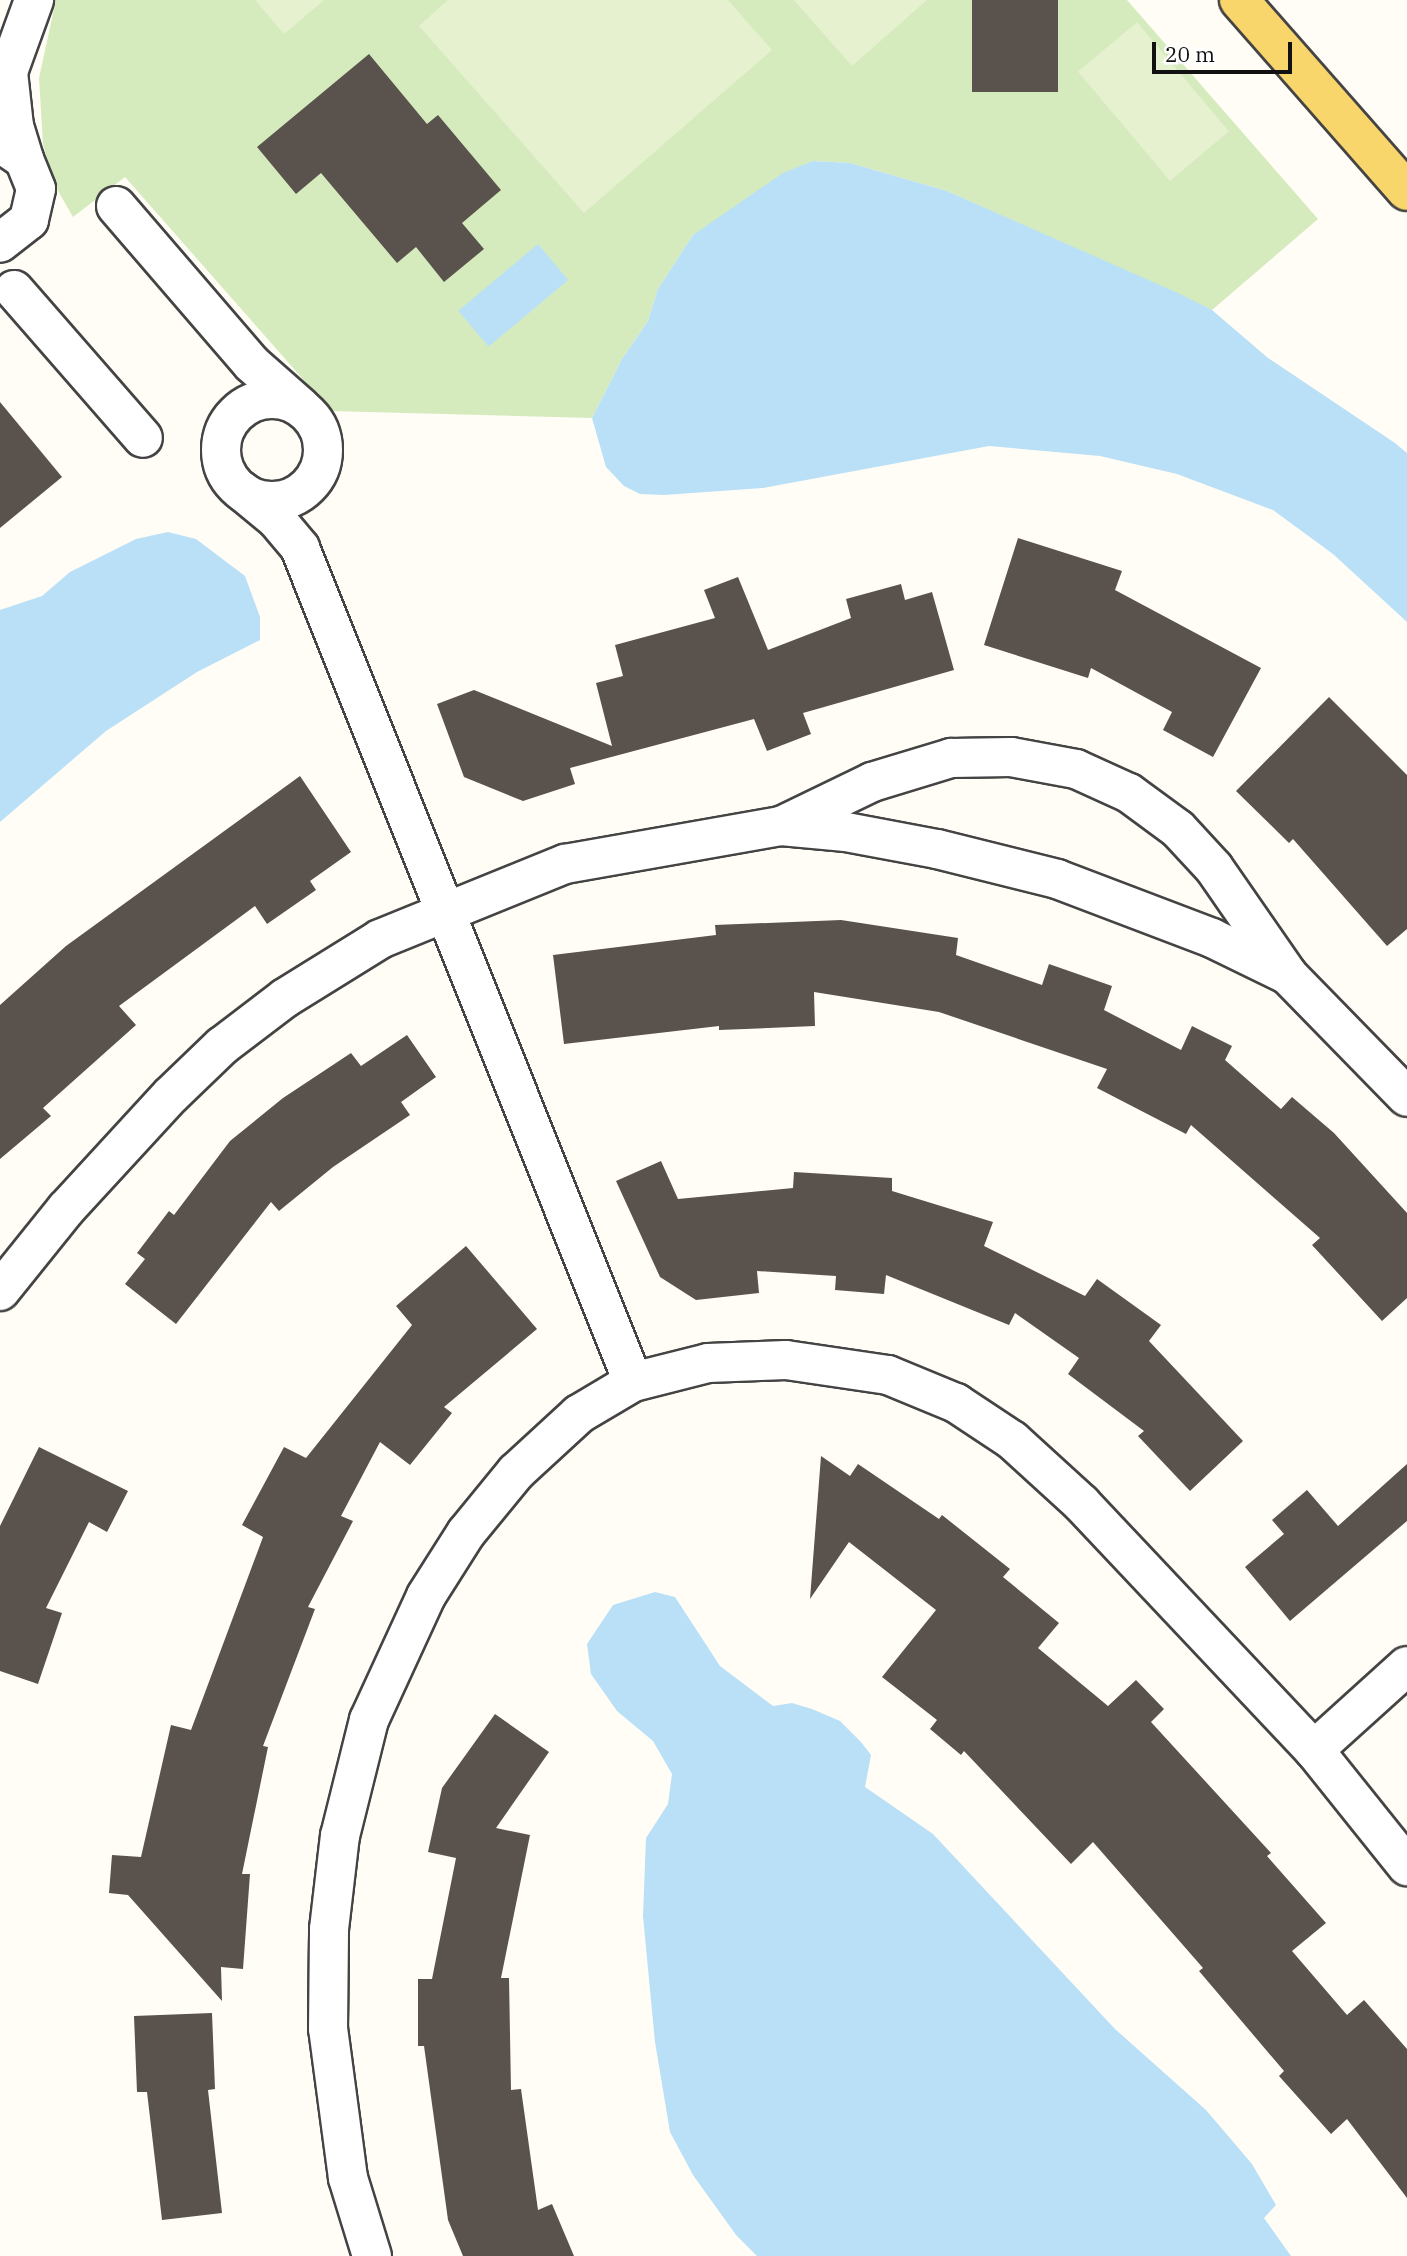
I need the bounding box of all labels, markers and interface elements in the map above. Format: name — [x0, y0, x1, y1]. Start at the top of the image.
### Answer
scale bar — [1155, 28, 1295, 72]
text: 20 m — [1165, 40, 1215, 68]

